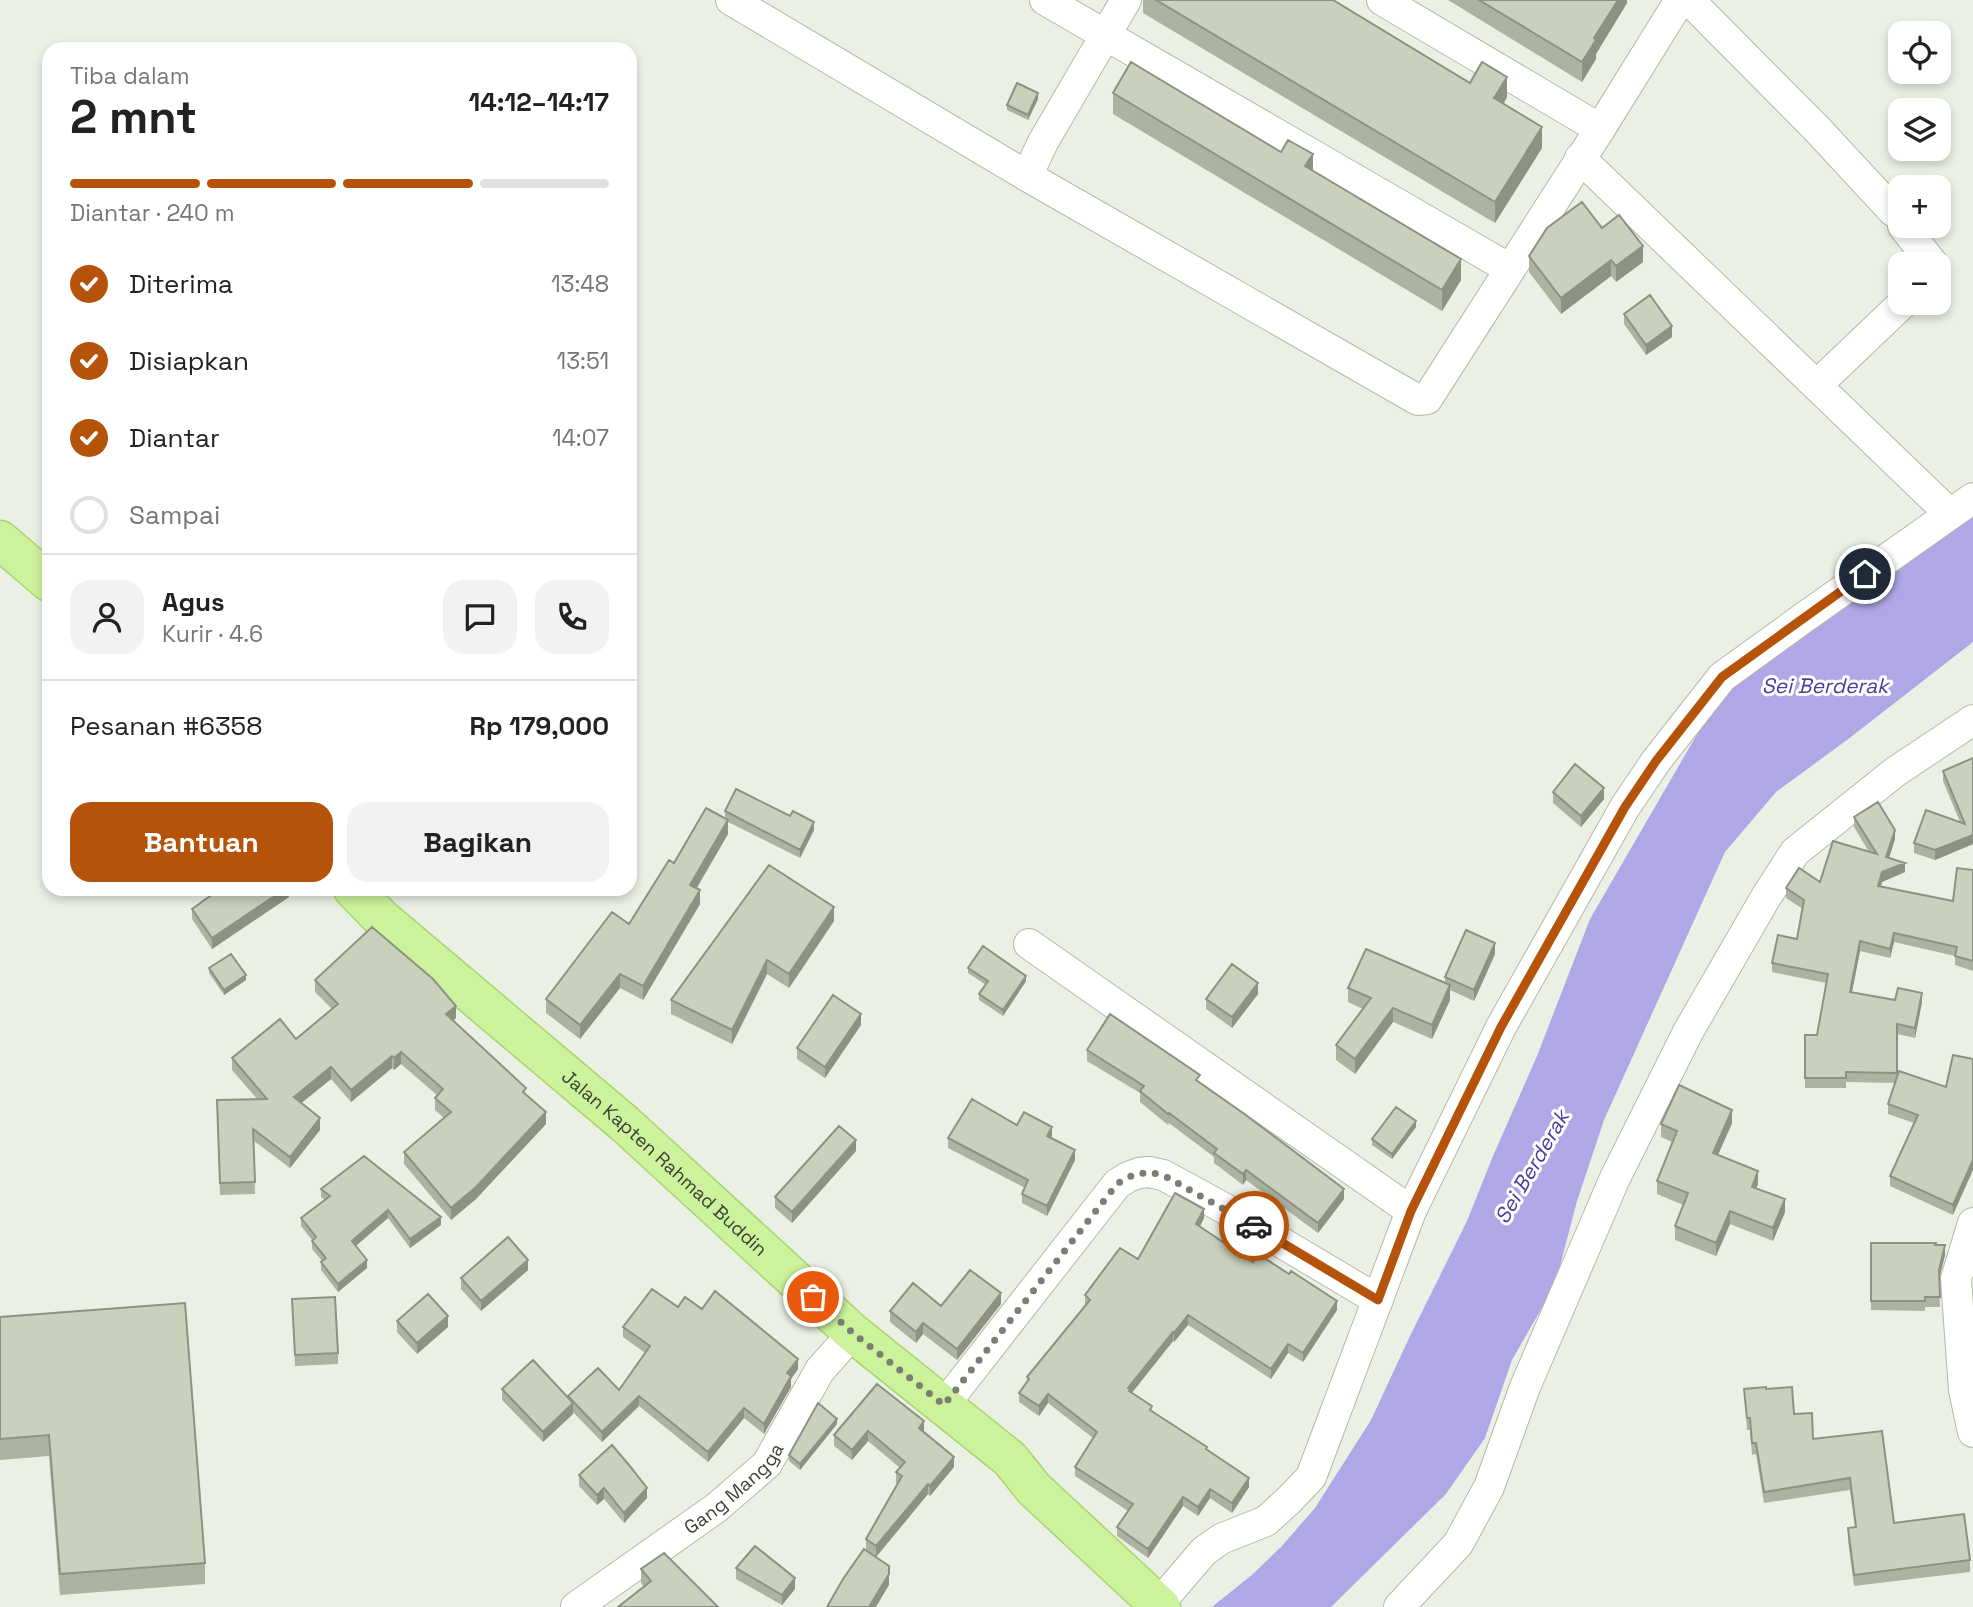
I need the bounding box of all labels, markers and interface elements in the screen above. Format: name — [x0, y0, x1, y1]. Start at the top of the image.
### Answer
map controls — [1888, 21, 1951, 315]
button: locate — [1888, 21, 1951, 84]
text: Tiba dalam — [70, 61, 190, 91]
text: 14:12–14:17 — [468, 85, 609, 119]
text: 2 mnt — [70, 88, 197, 146]
button: layers — [1888, 98, 1951, 161]
button: + — [1888, 175, 1951, 238]
text: Diantar · 240 m — [70, 198, 234, 228]
button: − — [1888, 252, 1951, 315]
icon: check — [70, 265, 108, 303]
text: Diterima — [129, 267, 233, 301]
text: 13:48 — [551, 269, 609, 299]
icon: check — [70, 342, 108, 380]
text: Disiapkan — [129, 344, 249, 378]
text: 13:51 — [557, 346, 609, 376]
icon: check — [70, 419, 108, 457]
text: Diantar — [129, 421, 220, 455]
text: 14:07 — [552, 423, 609, 453]
text: Sampai — [129, 498, 220, 532]
pin — [1835, 544, 1895, 604]
icon: home — [1846, 555, 1884, 593]
button: person — [70, 580, 144, 654]
button: chat — [443, 580, 517, 654]
button: phone — [535, 580, 609, 654]
text: Agus — [162, 585, 225, 619]
text: Kurir · 4.6 — [162, 619, 263, 649]
water label: Sei Berderak — [1762, 672, 1891, 699]
text: Pesanan #6358 — [70, 709, 262, 743]
text: Rp 179,000 — [470, 709, 609, 743]
button: Bantuan — [70, 802, 333, 882]
button: Bagikan — [347, 802, 609, 882]
street label: Jalan Kapten Rahmad Buddin — [556, 1064, 773, 1262]
water label: Sei Berderak — [1488, 1103, 1576, 1228]
courier — [1219, 1191, 1289, 1261]
icon: car — [1235, 1207, 1273, 1245]
pin — [783, 1267, 843, 1327]
icon: bag — [794, 1278, 832, 1316]
street label: Gang Mangga — [679, 1438, 789, 1540]

